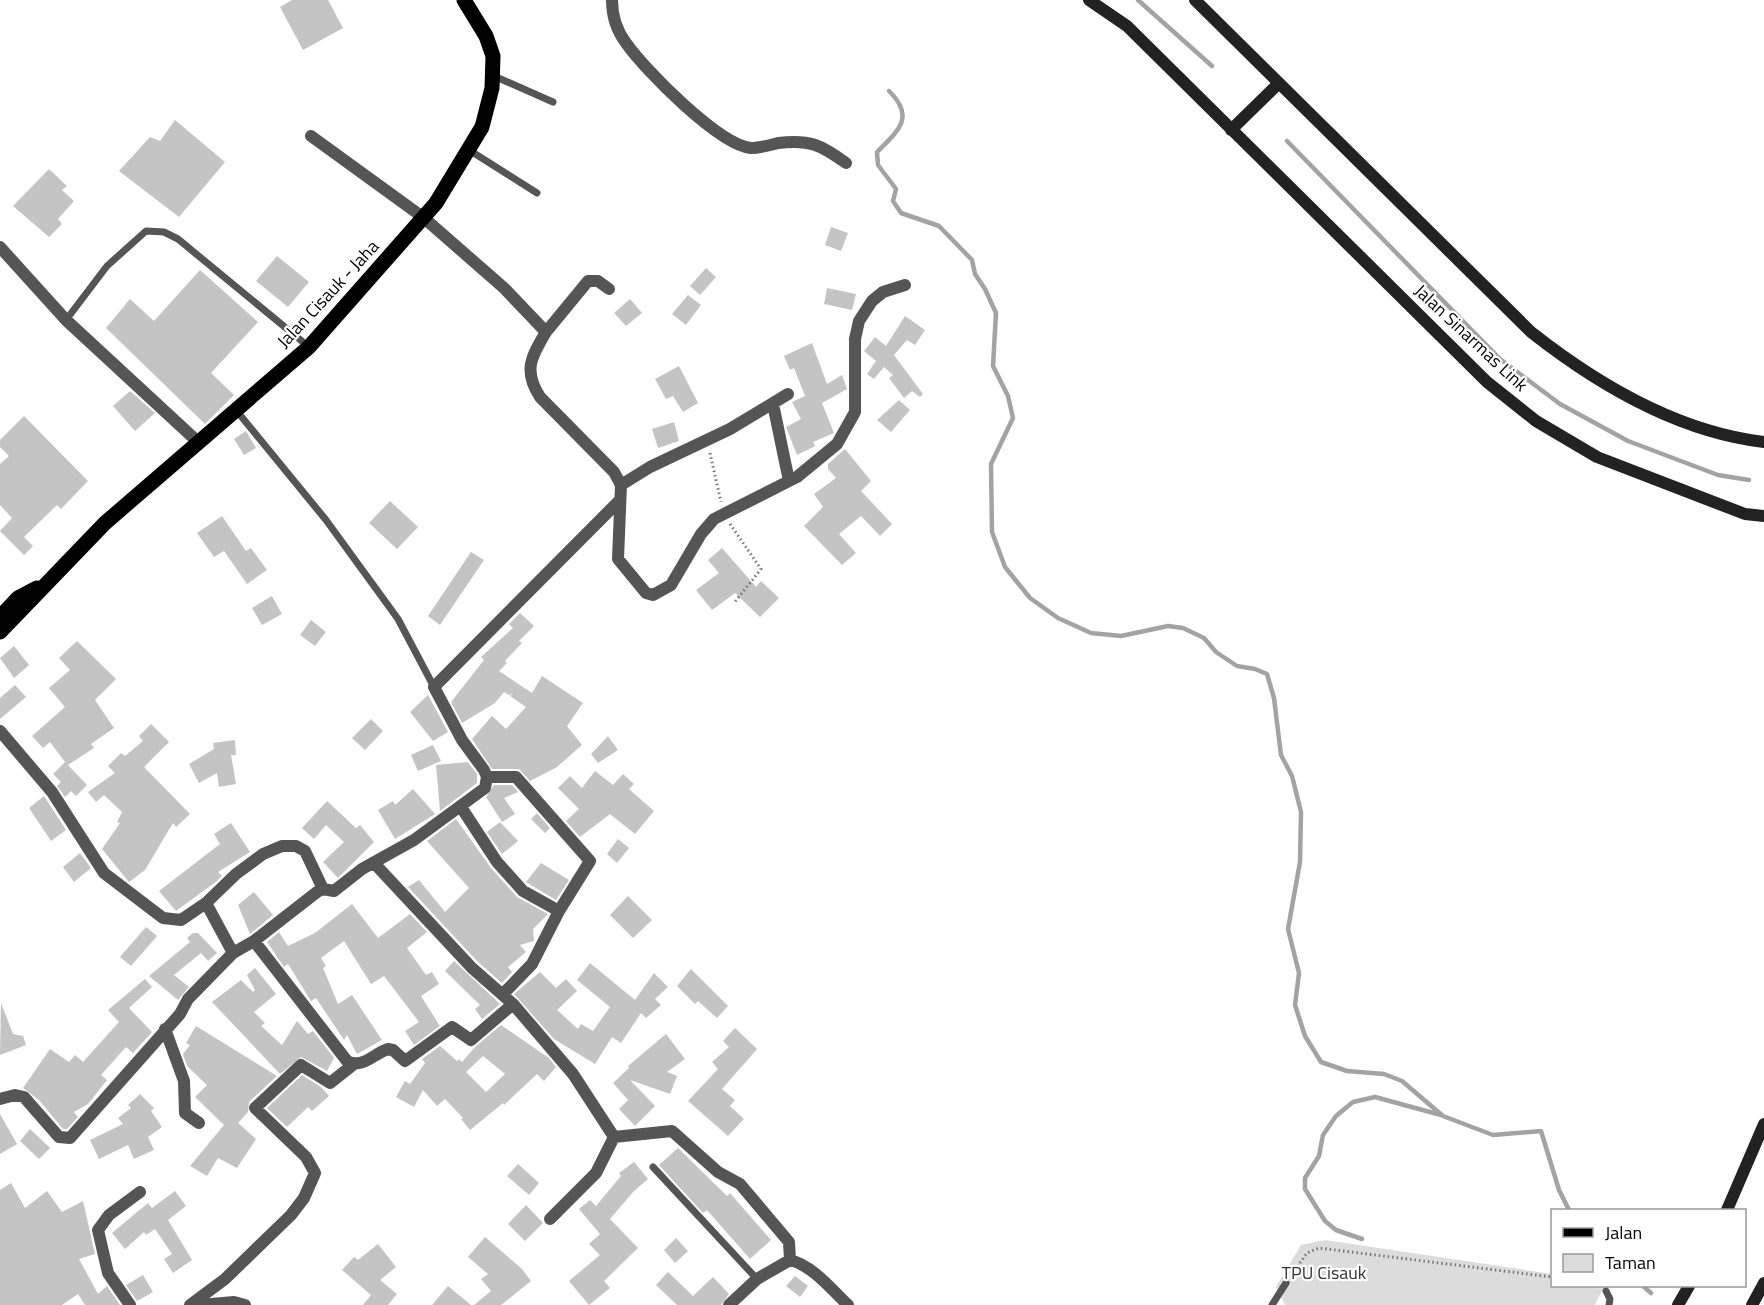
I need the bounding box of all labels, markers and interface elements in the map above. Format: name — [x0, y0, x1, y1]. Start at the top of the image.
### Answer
street label: Jalan Cisauk - Jaha — [270, 234, 385, 354]
street label: Jalan Sinarmas Link — [1408, 278, 1535, 398]
legend — [1551, 1209, 1746, 1287]
text: Jalan — [1605, 1219, 1642, 1246]
text: Taman — [1605, 1249, 1656, 1276]
park label: TPU Cisauk — [1282, 1259, 1367, 1286]

